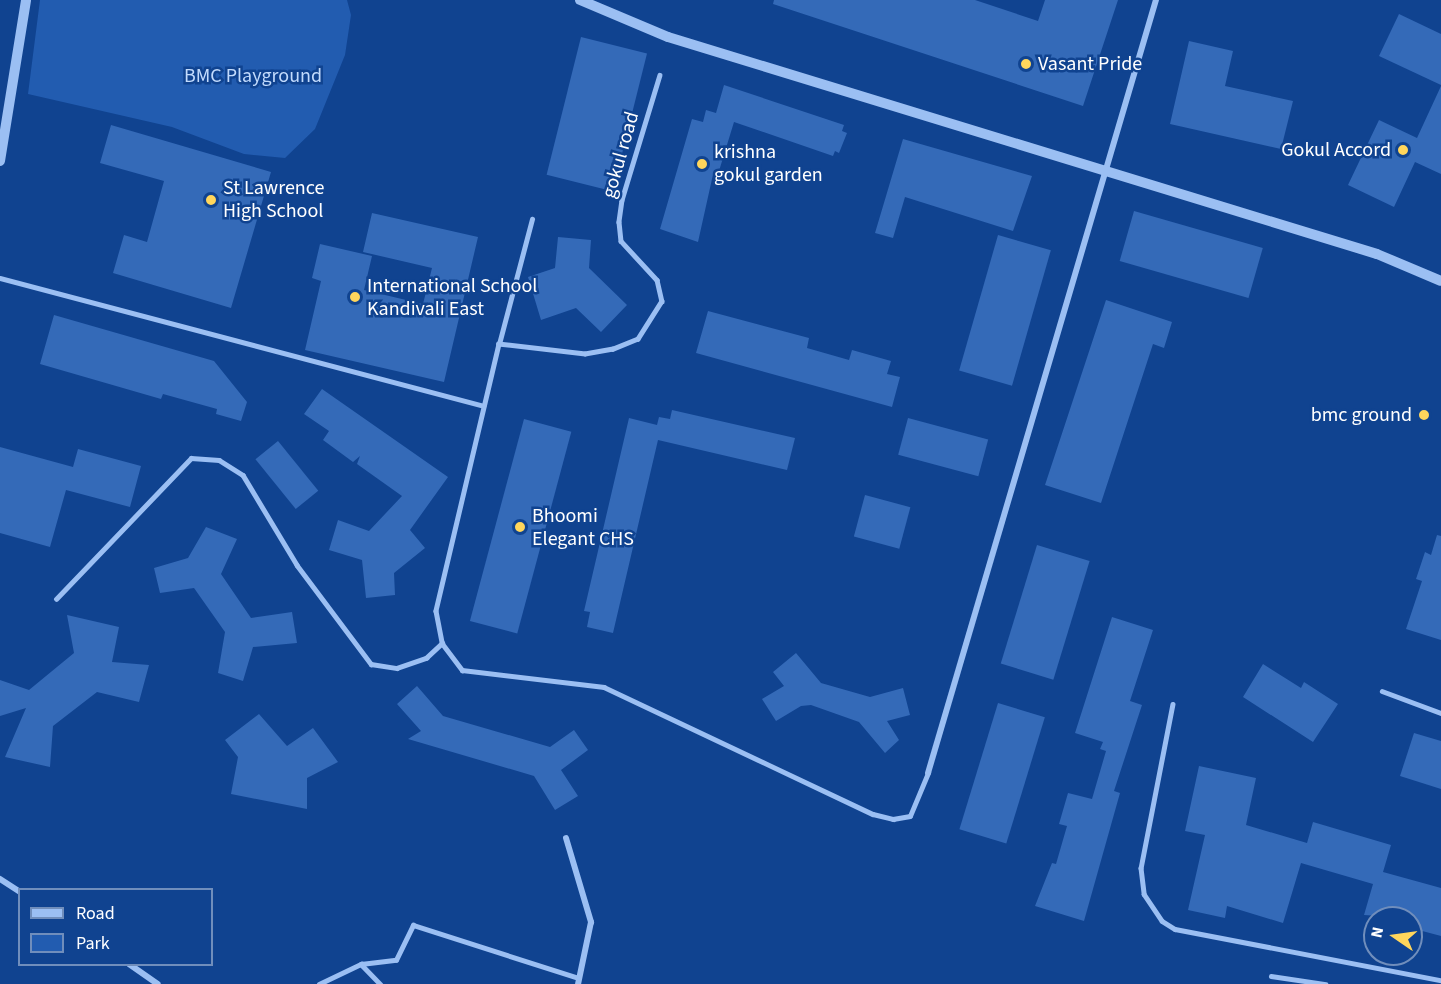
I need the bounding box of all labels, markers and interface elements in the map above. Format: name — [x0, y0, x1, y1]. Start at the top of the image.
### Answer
place label: Vasant Pride — [1038, 52, 1142, 76]
marker: Vasant Pride — [1019, 57, 1033, 71]
park label: BMC Playground — [184, 64, 322, 88]
street label: gokul road — [597, 109, 645, 201]
place label: Gokul Accord — [1281, 138, 1391, 162]
place label: krishna gokul garden — [714, 140, 823, 187]
marker: Gokul Accord — [1396, 143, 1410, 157]
marker: krishna gokul garden — [695, 157, 709, 171]
place label: St Lawrence High School — [223, 176, 324, 223]
marker: St Lawrence High School — [204, 193, 218, 207]
place label: International School Kandivali East — [367, 274, 537, 321]
marker: International School Kandivali East — [348, 290, 362, 304]
place label: bmc ground — [1311, 403, 1412, 427]
marker: bmc ground — [1417, 408, 1431, 422]
place label: Bhoomi Elegant CHS — [532, 504, 634, 551]
marker: Bhoomi Elegant CHS — [513, 520, 527, 534]
legend — [18, 888, 213, 966]
text: Road — [76, 901, 115, 926]
north arrow — [1363, 906, 1423, 966]
text: N — [1365, 925, 1389, 940]
text: Park — [76, 931, 110, 956]

